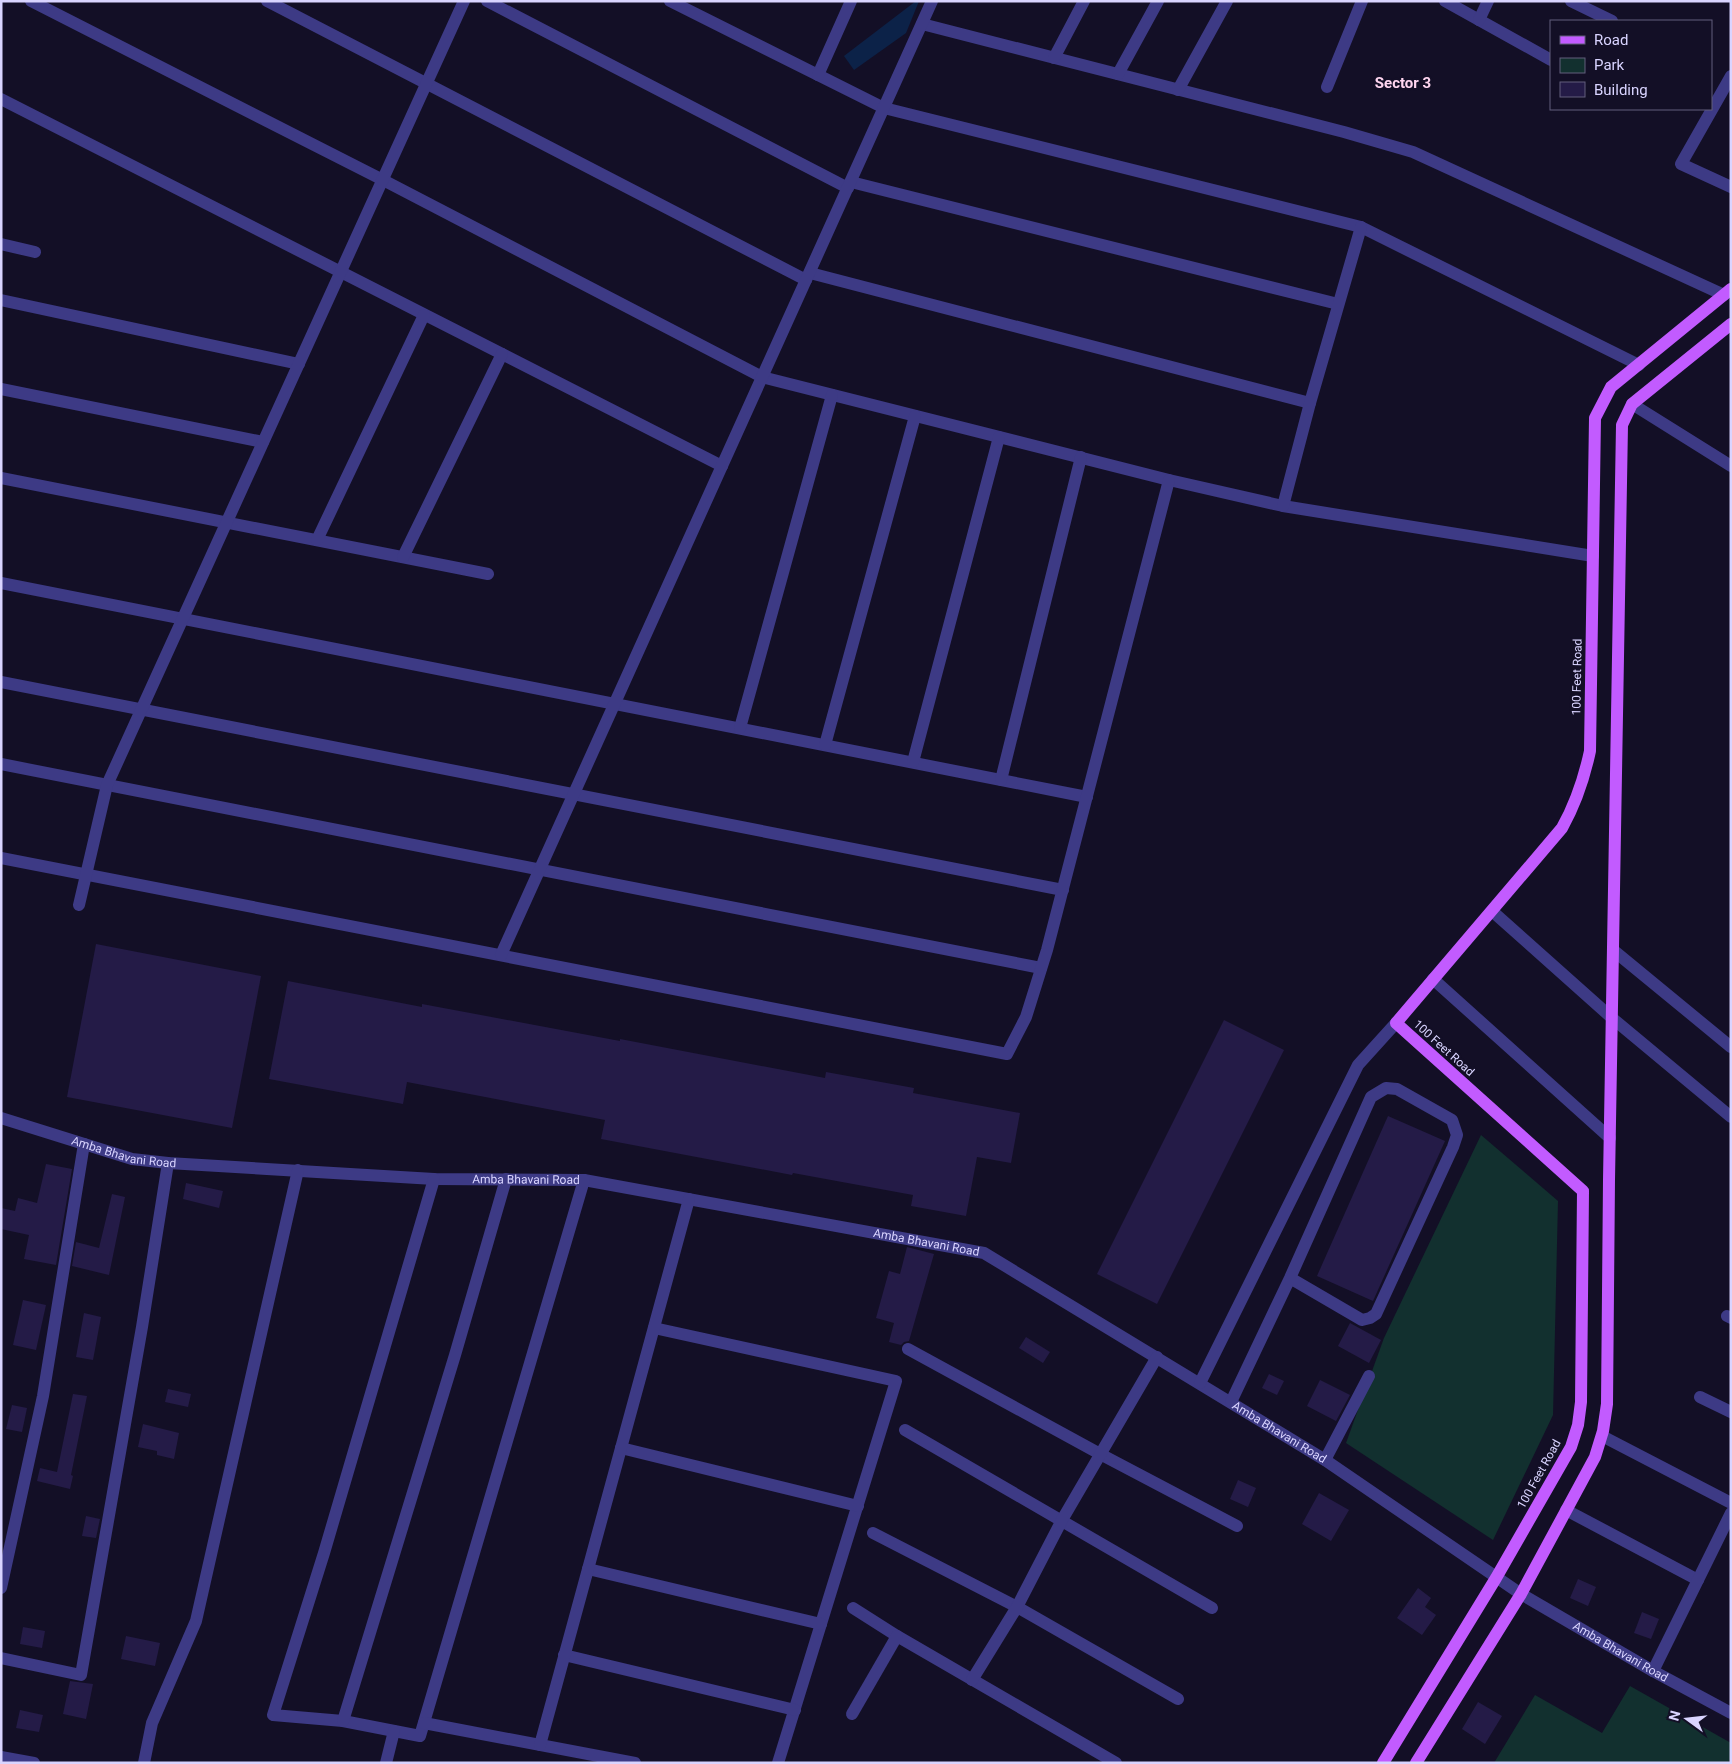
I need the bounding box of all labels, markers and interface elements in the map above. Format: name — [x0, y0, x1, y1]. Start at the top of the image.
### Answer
legend — [1550, 20, 1712, 110]
text: Road — [1594, 31, 1628, 49]
text: Park — [1594, 56, 1625, 74]
district label: Sector 3 — [1375, 74, 1431, 92]
text: Building — [1594, 81, 1648, 99]
street label: 100 Feet Road — [1569, 638, 1585, 716]
street label: 100 Feet Road — [1411, 1017, 1477, 1079]
street label: Amba Bhavani Road — [70, 1133, 177, 1170]
street label: Amba Bhavani Road — [472, 1172, 580, 1187]
street label: Amba Bhavani Road — [872, 1226, 981, 1259]
street label: Amba Bhavani Road — [1230, 1398, 1329, 1466]
street label: 100 Feet Road — [1514, 1437, 1564, 1511]
street label: Amba Bhavani Road — [1570, 1619, 1670, 1685]
north arrow — [1662, 1694, 1712, 1744]
text: N — [1665, 1709, 1683, 1722]

